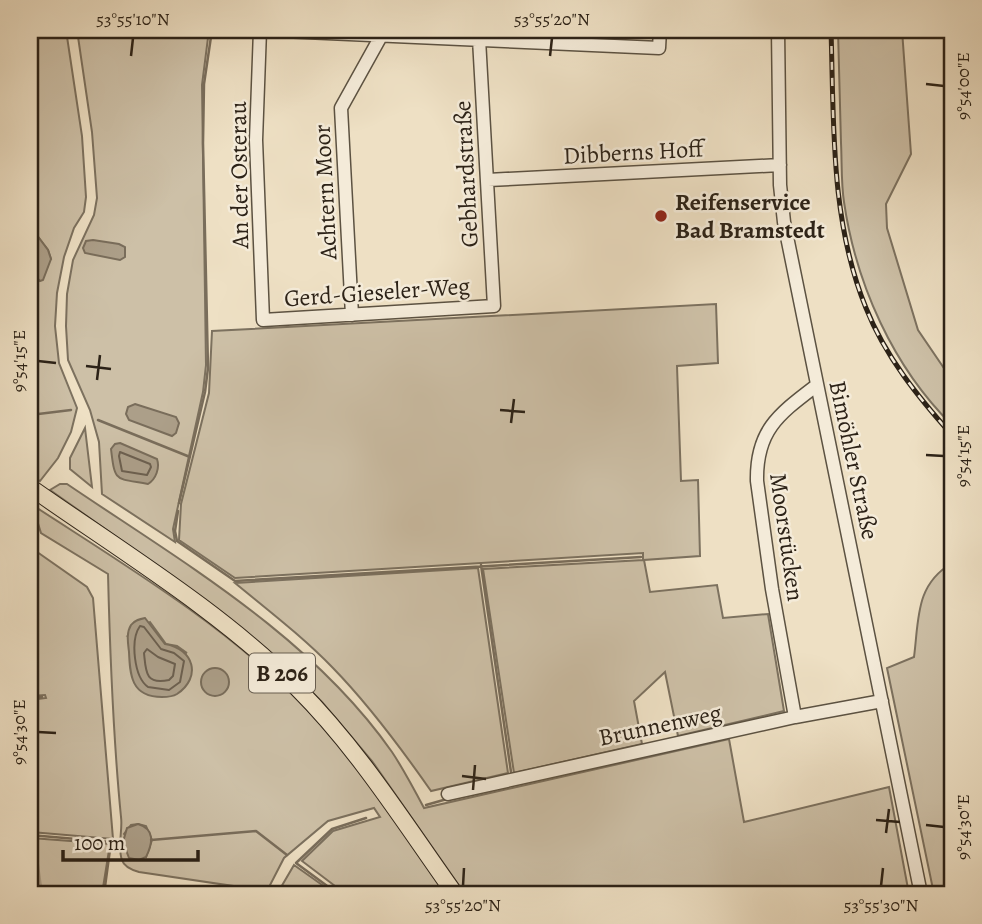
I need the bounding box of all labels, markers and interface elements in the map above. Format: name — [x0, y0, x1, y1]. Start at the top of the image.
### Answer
text: 53°55'10"N — [96, 7, 170, 31]
text: 53°55'20"N — [514, 7, 590, 31]
text: 9°54'00"E — [951, 52, 975, 120]
street label: Gebhardstraße — [446, 100, 486, 248]
street label: An der Osterau — [222, 101, 256, 250]
street label: Achtern Moor — [305, 124, 345, 261]
street label: Dibberns Hoff — [562, 132, 707, 172]
place label: Reifenservice Bad Bramstedt — [675, 186, 825, 246]
marker: Reifenservice Bad Bramstedt — [653, 208, 669, 224]
street label: Gerd-Gieseler-Weg — [283, 270, 471, 314]
text: 9°54'15"E — [7, 330, 31, 392]
street label: Bimöhler Straße — [822, 378, 886, 542]
text: 9°54'15"E — [951, 425, 975, 487]
street label: Moorstücken — [762, 471, 812, 603]
road number: B 206 — [249, 653, 315, 692]
street label: Brunnenweg — [595, 696, 725, 754]
text: 9°54'30"E — [7, 699, 31, 765]
text: 9°54'30"E — [951, 794, 975, 860]
scale bar — [63, 819, 198, 863]
text: 100 m — [74, 829, 125, 857]
text: 53°55'20"N — [425, 893, 501, 917]
text: 53°55'30"N — [844, 893, 918, 917]

